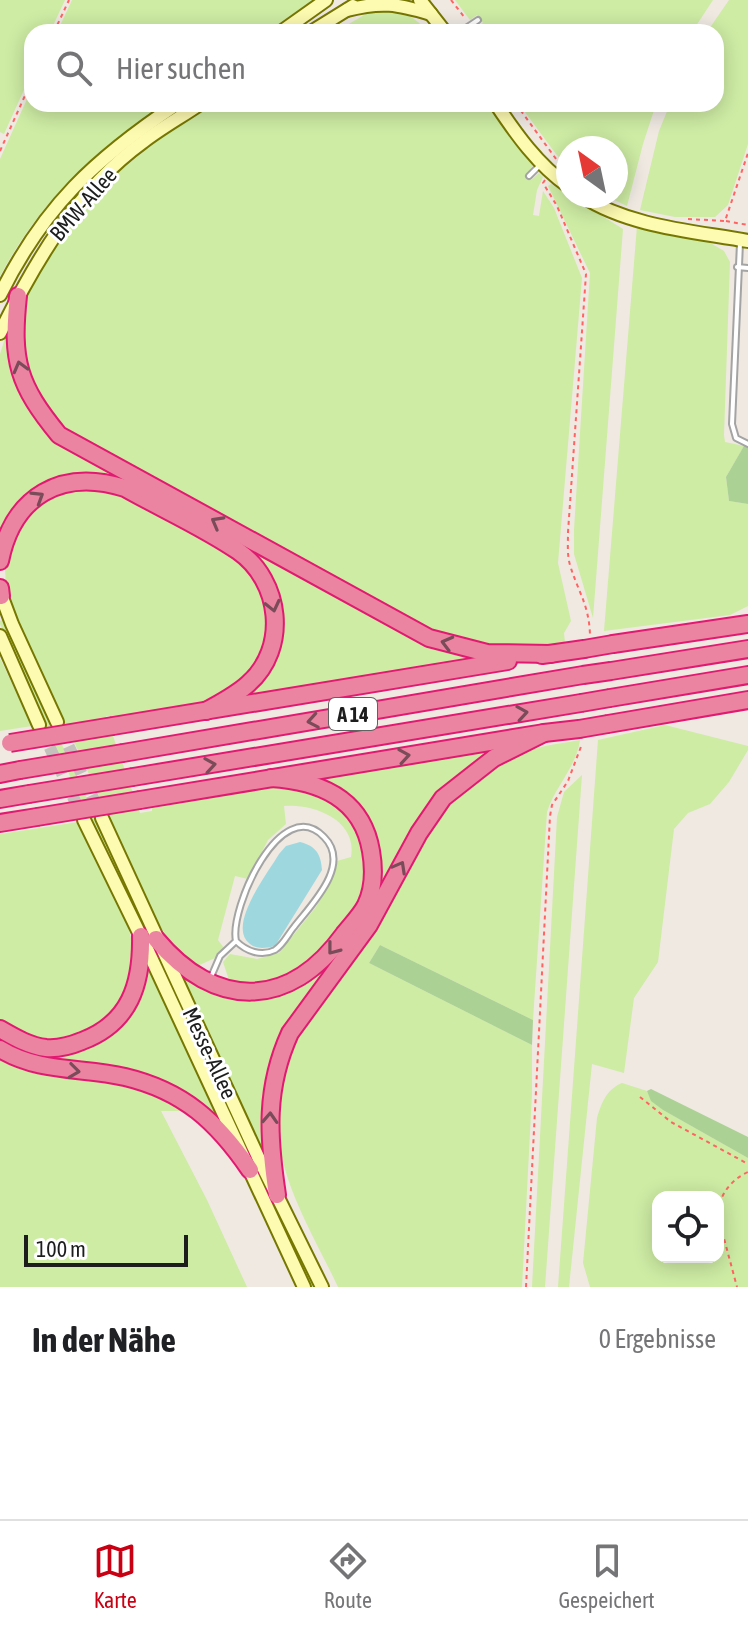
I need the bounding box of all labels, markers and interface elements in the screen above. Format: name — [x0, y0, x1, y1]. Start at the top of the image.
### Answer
search box — [24, 24, 724, 112]
icon: search — [52, 46, 96, 90]
text: Hier suchen — [116, 51, 246, 85]
north arrow — [556, 136, 628, 208]
street label: BMW-Allee — [44, 162, 122, 246]
one-way arrow — [13, 360, 30, 374]
one-way arrow — [29, 491, 44, 507]
one-way arrow — [211, 517, 225, 532]
one-way arrow — [264, 599, 281, 612]
one-way arrow — [440, 635, 454, 652]
road number: A 14 — [329, 698, 377, 730]
one-way arrow — [515, 705, 528, 722]
one-way arrow — [306, 711, 320, 728]
one-way arrow — [397, 748, 411, 765]
one-way arrow — [203, 757, 217, 774]
one-way arrow — [391, 860, 406, 875]
one-way arrow — [329, 940, 343, 955]
street label: Messe-Allee — [178, 1003, 242, 1103]
one-way arrow — [67, 1062, 81, 1079]
one-way arrow — [261, 1111, 278, 1124]
map controls — [652, 1191, 724, 1263]
button: locate — [652, 1191, 724, 1263]
scale bar — [24, 1231, 188, 1267]
text: 100 m — [36, 1236, 86, 1262]
text: In der Nähe — [32, 1320, 176, 1359]
text: 0 Ergebnisse — [599, 1324, 716, 1354]
tab: Karte — [93, 1539, 137, 1613]
tab: Route — [324, 1539, 372, 1613]
tab: Gespeichert — [558, 1539, 655, 1613]

